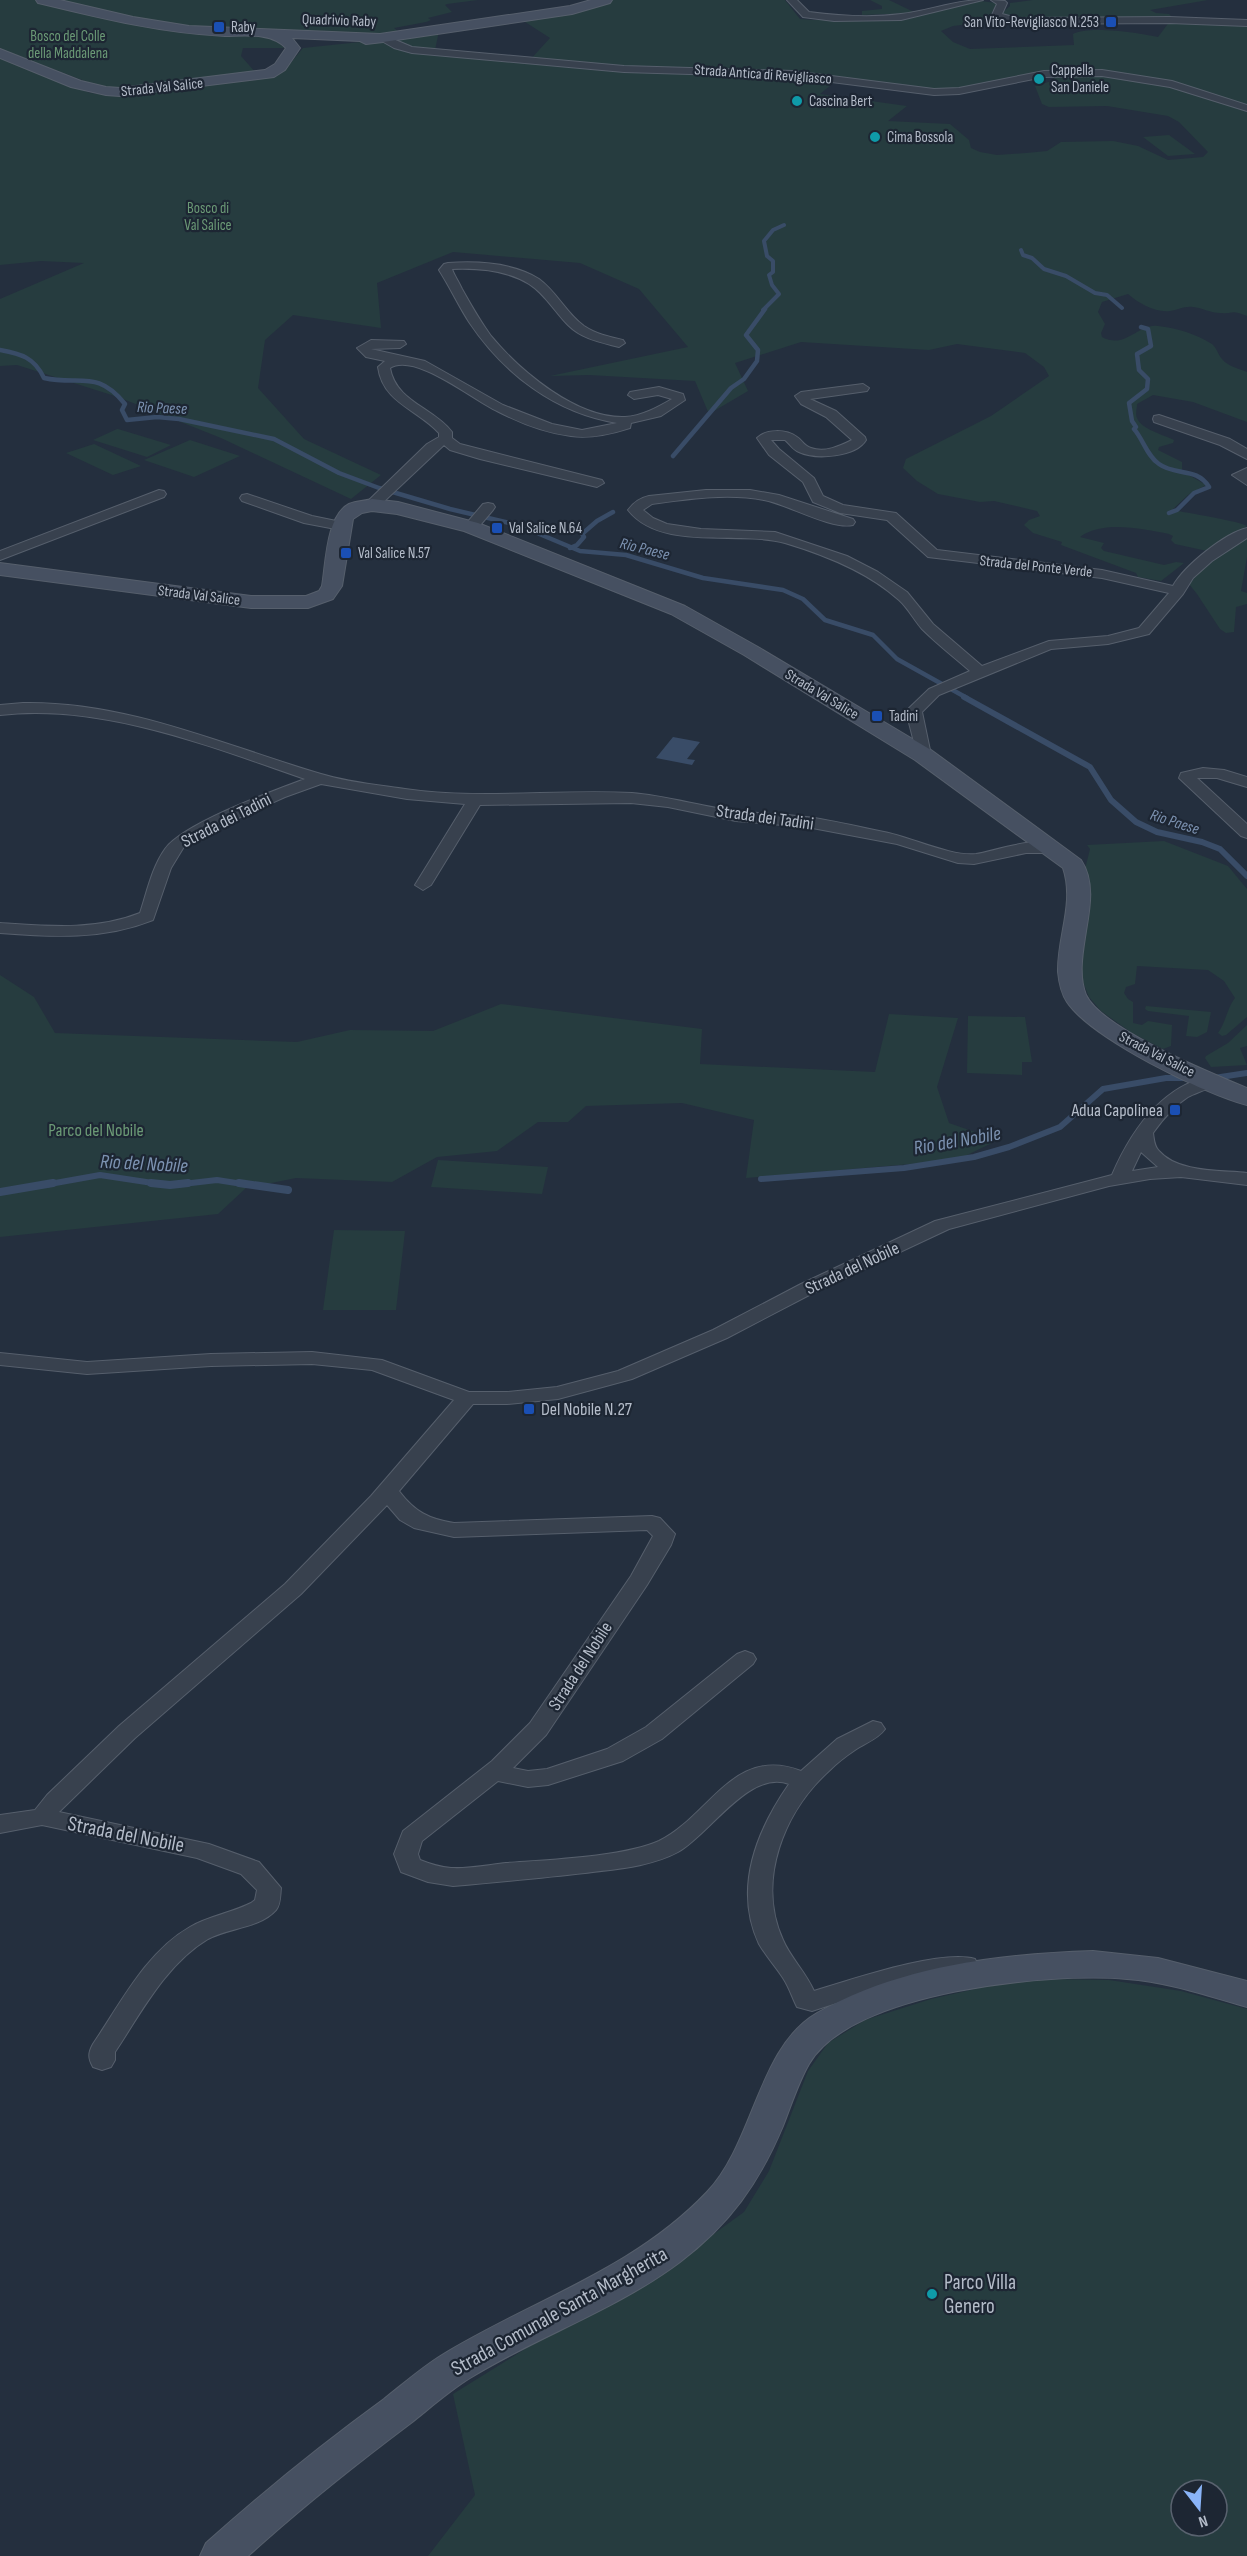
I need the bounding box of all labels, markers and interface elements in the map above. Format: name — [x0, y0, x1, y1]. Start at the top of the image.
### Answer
street label: Quadrivio Raby — [301, 10, 377, 31]
place label: San Vito-Revigliasco N.253 — [964, 13, 1099, 32]
marker: San Vito-Revigliasco N.253 — [1104, 15, 1118, 29]
place label: Raby — [231, 18, 256, 37]
marker: Raby — [212, 20, 226, 34]
park label: Bosco del Colle della Maddalena — [28, 27, 108, 63]
street label: Strada Antica di Revigliasco — [694, 60, 832, 89]
place label: Cappella San Daniele — [1051, 61, 1109, 97]
marker: Cappella San Daniele — [1032, 72, 1046, 86]
street label: Strada Val Salice — [120, 74, 204, 101]
place label: Cascina Bert — [809, 92, 873, 111]
marker: Cascina Bert — [790, 94, 804, 108]
place label: Cima Bossola — [887, 128, 953, 147]
marker: Cima Bossola — [868, 130, 882, 144]
park label: Bosco di Val Salice — [184, 199, 232, 235]
water label: Rio Paese — [136, 398, 187, 419]
place label: Val Salice N.64 — [509, 519, 582, 538]
marker: Val Salice N.64 — [490, 521, 504, 535]
water label: Rio Paese — [618, 534, 671, 565]
place label: Val Salice N.57 — [358, 544, 430, 563]
marker: Val Salice N.57 — [339, 546, 353, 560]
street label: Strada del Ponte Verde — [979, 551, 1093, 582]
street label: Strada Val Salice — [157, 581, 241, 610]
street label: Strada Val Salice — [781, 665, 862, 724]
place label: Tadini — [889, 707, 918, 726]
marker: Tadini — [870, 709, 884, 723]
street label: Strada dei Tadini — [178, 789, 275, 852]
street label: Strada dei Tadini — [715, 800, 815, 835]
water label: Rio Paese — [1148, 806, 1201, 839]
street label: Strada Val Salice — [1116, 1027, 1198, 1082]
place label: Adua Capolinea — [1071, 1100, 1163, 1121]
marker: Adua Capolinea — [1168, 1103, 1182, 1117]
park label: Parco del Nobile — [48, 1120, 144, 1141]
water label: Rio del Nobile — [912, 1121, 1003, 1160]
water label: Rio del Nobile — [99, 1150, 189, 1178]
street label: Strada del Nobile — [802, 1238, 903, 1299]
place label: Del Nobile N.27 — [541, 1399, 633, 1420]
marker: Del Nobile N.27 — [522, 1402, 536, 1416]
street label: Strada del Nobile — [544, 1618, 617, 1714]
street label: Strada del Nobile — [66, 1811, 186, 1858]
street label: Strada Comunale Santa Margherita — [447, 2242, 672, 2381]
place label: Parco Villa Genero — [944, 2270, 1016, 2319]
marker: Parco Villa Genero — [925, 2287, 939, 2301]
north arrow — [1169, 2478, 1229, 2538]
text: N — [1196, 2511, 1210, 2531]

